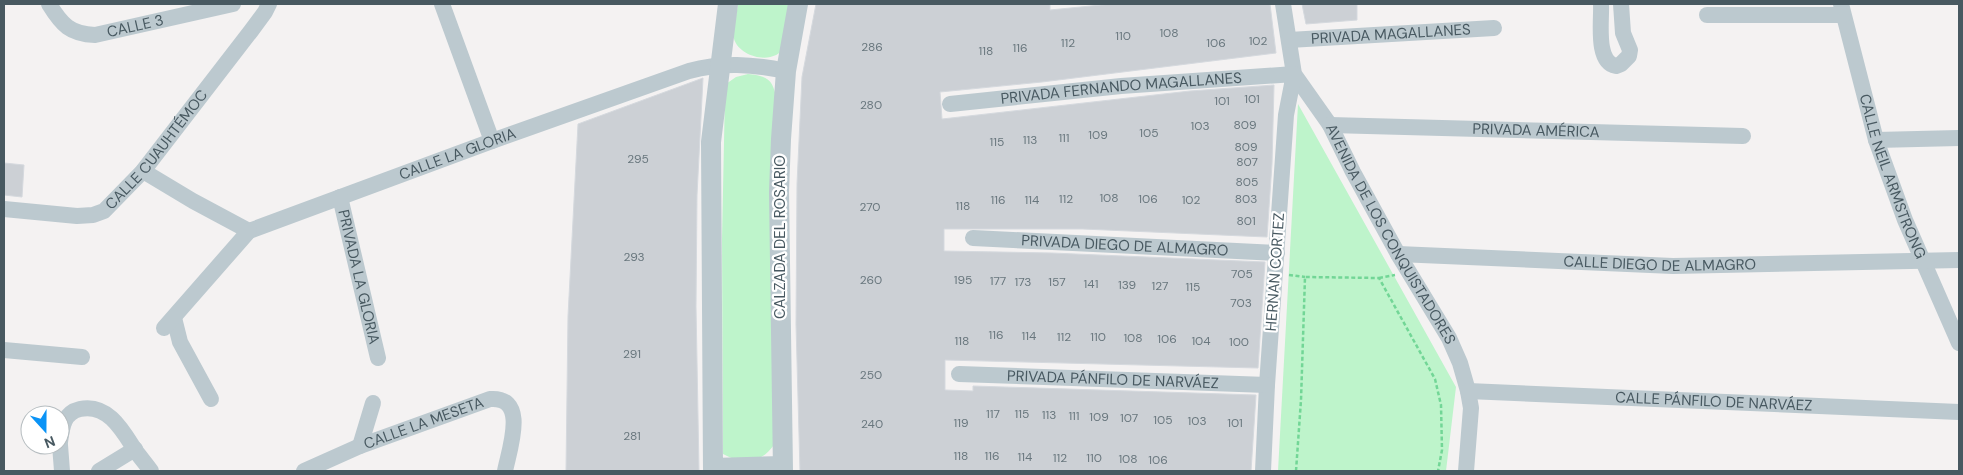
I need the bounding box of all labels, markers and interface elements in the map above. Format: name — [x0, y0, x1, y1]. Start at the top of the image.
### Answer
street label: CALLE 3 — [105, 10, 166, 42]
street label: PRIVADA MAGALLANES — [1310, 19, 1472, 49]
house number: 108 — [1159, 25, 1179, 41]
house number: 110 — [1115, 28, 1131, 44]
house number: 102 — [1249, 33, 1267, 49]
house number: 112 — [1061, 35, 1075, 51]
house number: 106 — [1206, 35, 1226, 51]
house number: 286 — [861, 39, 883, 55]
house number: 116 — [1012, 40, 1028, 56]
house number: 118 — [979, 43, 993, 59]
street label: PRIVADA FERNANDO MAGALLANES — [1000, 68, 1243, 109]
street label: CALLE CUAUHTÉMOC — [101, 85, 212, 214]
house number: 101 — [1244, 91, 1260, 107]
street label: CALLE NEIL ARMSTRONG — [1855, 92, 1931, 262]
house number: 101 — [1214, 93, 1230, 109]
house number: 280 — [860, 97, 882, 113]
house number: 809 — [1233, 117, 1257, 133]
house number: 103 — [1190, 118, 1210, 134]
street label: PRIVADA AMÉRICA — [1472, 119, 1600, 142]
street label: AVENIDA DE LOS CONQUISTADORES — [1321, 120, 1461, 347]
street label: CALLE LA GLORIA — [396, 123, 518, 185]
house number: 105 — [1139, 125, 1159, 141]
house number: 109 — [1088, 127, 1108, 143]
house number: 111 — [1058, 130, 1070, 146]
house number: 113 — [1023, 132, 1037, 148]
house number: 115 — [990, 134, 1004, 150]
house number: 809 — [1234, 139, 1258, 155]
house number: 295 — [627, 151, 649, 167]
house number: 807 — [1236, 154, 1258, 170]
street label: CALZADA DEL ROSARIO — [770, 155, 790, 319]
house number: 805 — [1236, 174, 1258, 190]
house number: 108 — [1099, 190, 1119, 206]
house number: 112 — [1059, 191, 1073, 207]
house number: 106 — [1138, 191, 1158, 207]
house number: 803 — [1235, 191, 1257, 207]
house number: 116 — [990, 192, 1006, 208]
house number: 114 — [1025, 192, 1039, 208]
house number: 102 — [1182, 192, 1200, 208]
house number: 118 — [956, 198, 970, 214]
house number: 270 — [859, 199, 881, 215]
street label: PRIVADA LA GLORIA — [333, 208, 384, 346]
street label: HERNAN CORTEZ — [1261, 212, 1289, 332]
house number: 801 — [1236, 213, 1256, 229]
street label: PRIVADA DIEGO DE ALMAGRO — [1021, 230, 1229, 261]
house number: 293 — [623, 249, 645, 265]
street label: CALLE DIEGO DE ALMAGRO — [1563, 251, 1756, 276]
house number: 705 — [1231, 266, 1253, 282]
house number: 260 — [860, 272, 882, 288]
house number: 195 — [954, 272, 972, 288]
house number: 177 — [990, 273, 1006, 289]
house number: 173 — [1015, 274, 1031, 290]
house number: 157 — [1048, 274, 1066, 290]
house number: 141 — [1084, 276, 1098, 292]
house number: 139 — [1118, 277, 1136, 293]
house number: 127 — [1152, 278, 1168, 294]
house number: 115 — [1186, 279, 1200, 295]
house number: 703 — [1230, 295, 1252, 311]
house number: 116 — [988, 327, 1004, 343]
house number: 114 — [1022, 328, 1036, 344]
house number: 112 — [1057, 329, 1071, 345]
house number: 110 — [1090, 329, 1106, 345]
house number: 108 — [1123, 330, 1143, 346]
house number: 106 — [1157, 331, 1177, 347]
house number: 118 — [955, 333, 969, 349]
house number: 104 — [1191, 333, 1211, 349]
house number: 100 — [1229, 334, 1249, 350]
house number: 291 — [623, 346, 641, 362]
street label: PRIVADA PÁNFILO DE NARVÁEZ — [1007, 366, 1219, 393]
house number: 250 — [860, 367, 882, 383]
street label: CALLE PÁNFILO DE NARVÁEZ — [1615, 387, 1813, 416]
street label: CALLE LA MESETA — [361, 392, 486, 454]
north arrow — [20, 405, 70, 455]
house number: 117 — [986, 406, 1000, 422]
house number: 115 — [1015, 406, 1029, 422]
house number: 113 — [1042, 407, 1056, 423]
house number: 111 — [1068, 408, 1080, 424]
house number: 109 — [1089, 409, 1109, 425]
house number: 107 — [1120, 410, 1138, 426]
house number: 105 — [1153, 412, 1173, 428]
house number: 103 — [1187, 413, 1207, 429]
house number: 119 — [953, 415, 969, 431]
house number: 101 — [1227, 415, 1243, 431]
house number: 240 — [861, 416, 883, 432]
house number: 281 — [623, 428, 641, 444]
text: N — [42, 432, 58, 452]
house number: 118 — [954, 448, 968, 464]
house number: 116 — [984, 448, 1000, 464]
house number: 114 — [1018, 449, 1032, 465]
house number: 112 — [1053, 450, 1067, 466]
house number: 110 — [1086, 450, 1102, 466]
house number: 108 — [1118, 451, 1138, 467]
house number: 106 — [1148, 452, 1168, 468]

